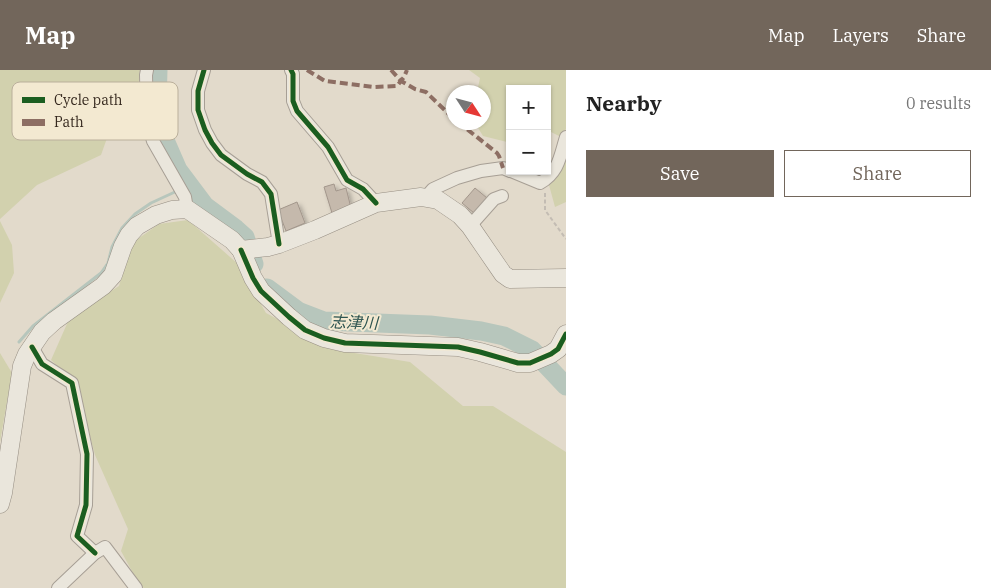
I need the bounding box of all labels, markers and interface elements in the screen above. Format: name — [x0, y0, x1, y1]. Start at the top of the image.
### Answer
text: Map — [25, 19, 75, 51]
text: Map — [768, 24, 805, 47]
text: Layers — [833, 24, 889, 47]
text: Share — [917, 24, 966, 47]
legend — [12, 82, 178, 140]
north arrow — [446, 85, 491, 130]
map controls — [506, 85, 551, 175]
button: + — [506, 85, 551, 130]
text: Nearby — [586, 89, 662, 117]
text: Cycle path — [54, 91, 123, 109]
text: 0 results — [906, 93, 971, 113]
text: Path — [54, 113, 84, 131]
button: − — [506, 130, 551, 175]
button: Save — [586, 150, 774, 197]
button: Share — [784, 150, 971, 197]
water label: 志津川 — [330, 311, 380, 333]

